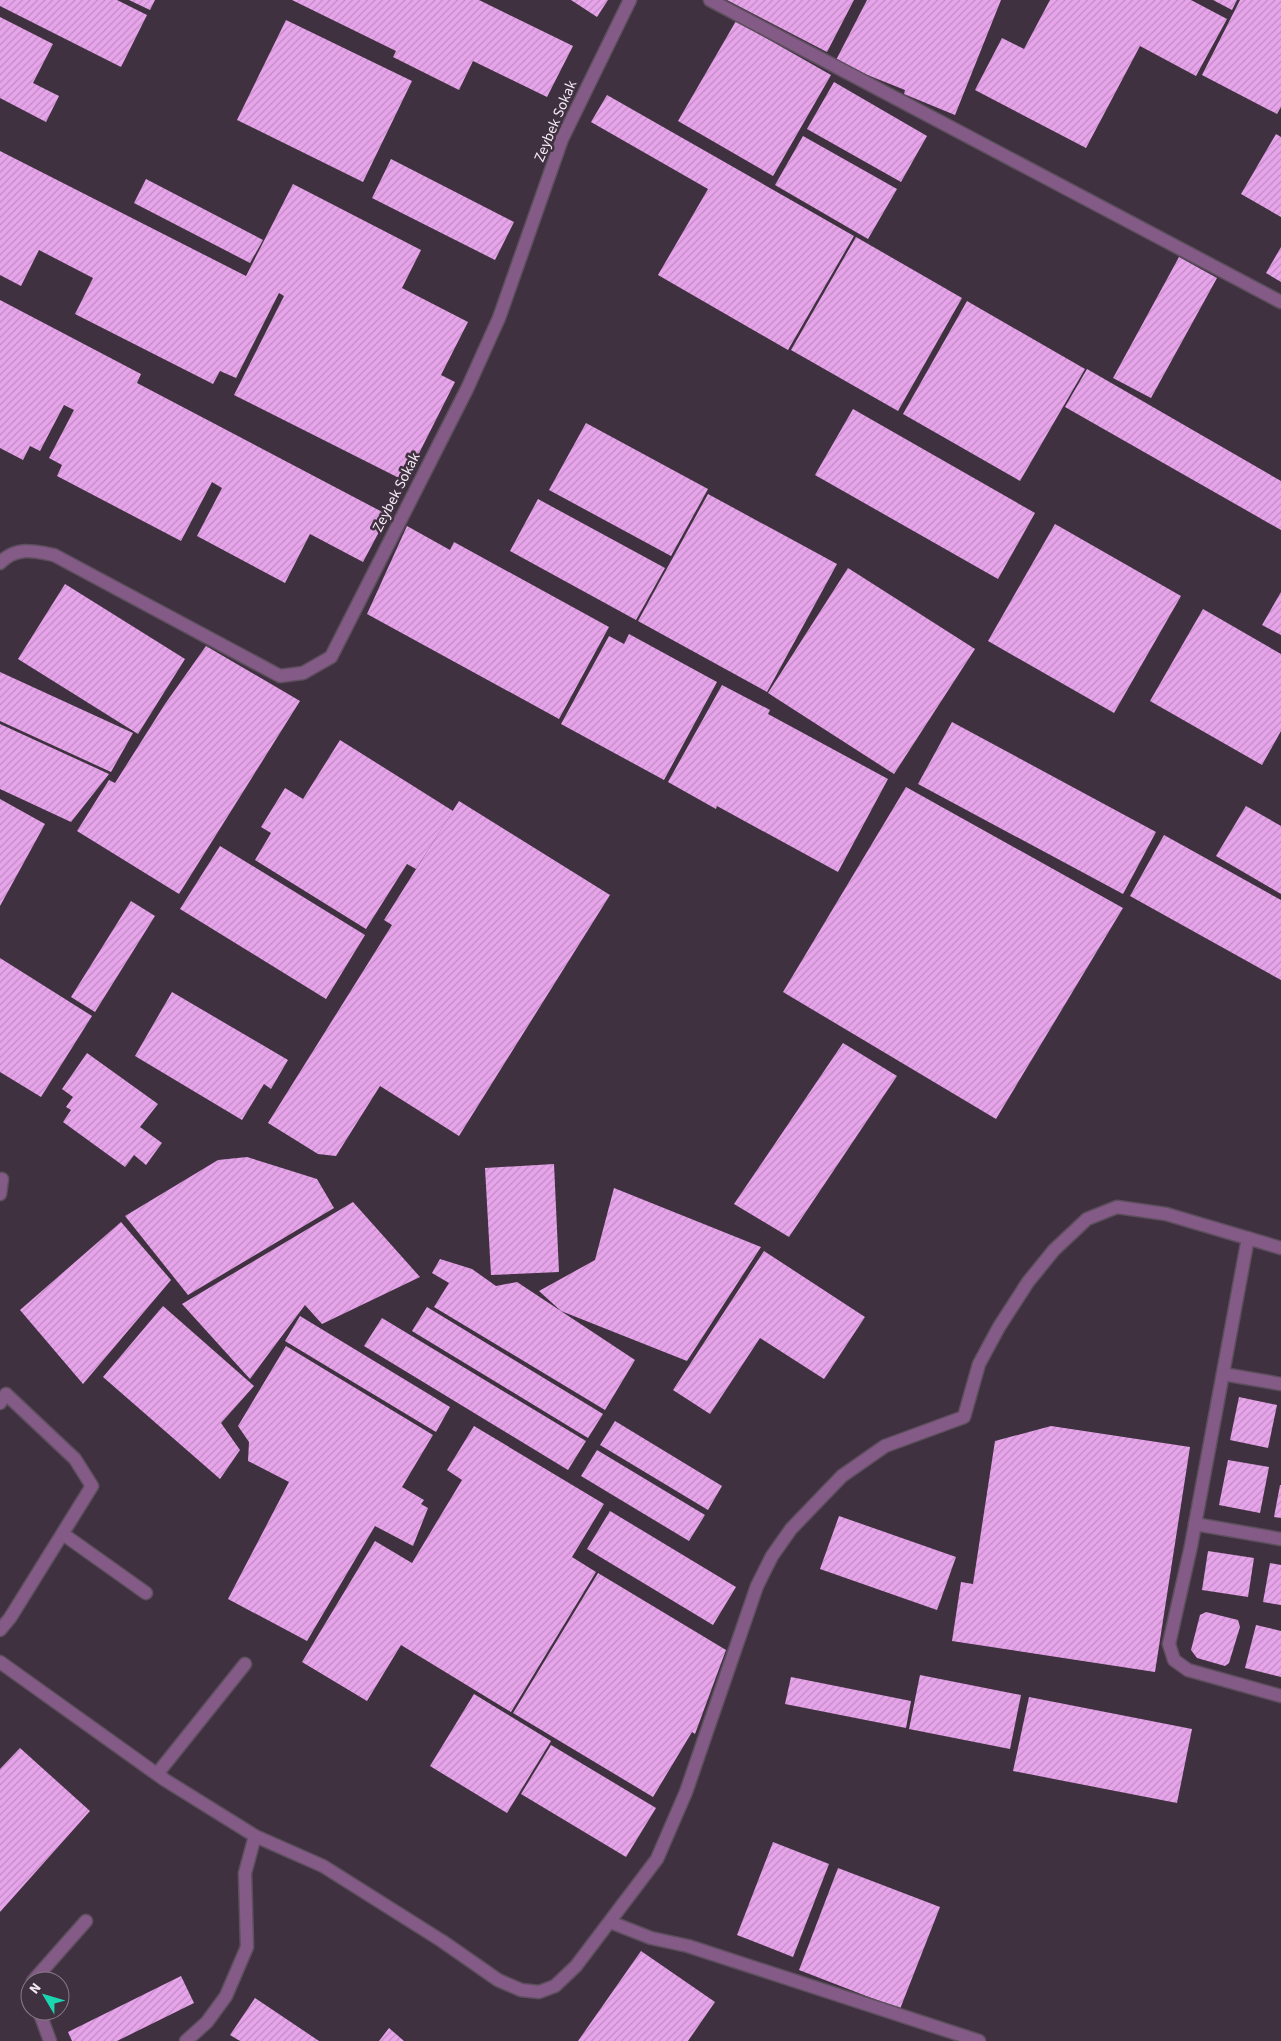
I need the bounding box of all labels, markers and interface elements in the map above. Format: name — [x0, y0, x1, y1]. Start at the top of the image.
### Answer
street label: Zeybek Sokak — [529, 77, 582, 165]
street label: Zeybek Sokak — [367, 448, 426, 536]
north arrow — [20, 1971, 70, 2021]
text: N — [25, 1979, 46, 1998]

